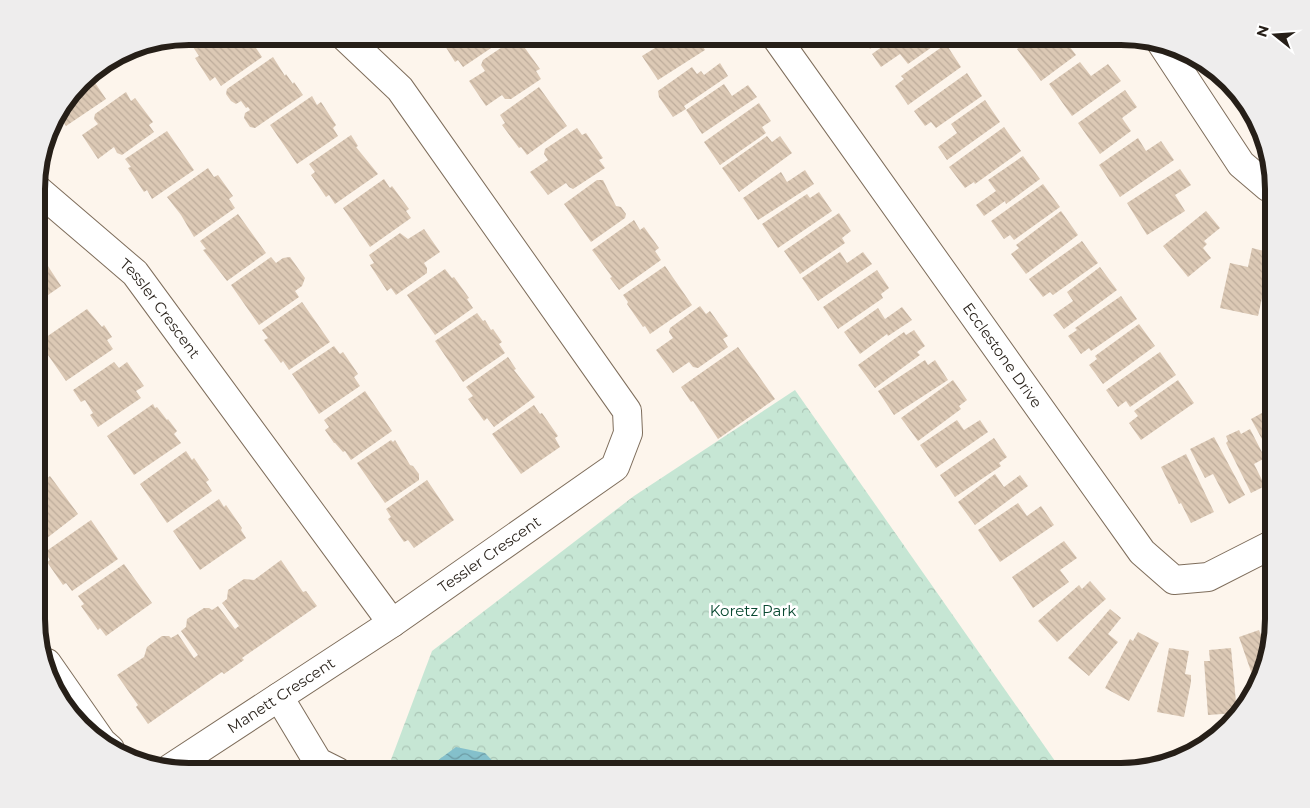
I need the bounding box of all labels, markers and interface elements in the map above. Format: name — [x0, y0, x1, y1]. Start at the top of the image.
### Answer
north arrow — [1250, 10, 1300, 60]
text: N — [1252, 23, 1273, 39]
street label: Tessler Crescent — [116, 254, 205, 362]
street label: Ecclestone Drive — [959, 299, 1046, 411]
street label: Tessler Crescent — [434, 512, 544, 597]
park label: Koretz Park — [710, 601, 796, 620]
street label: Manett Crescent — [223, 653, 338, 737]

